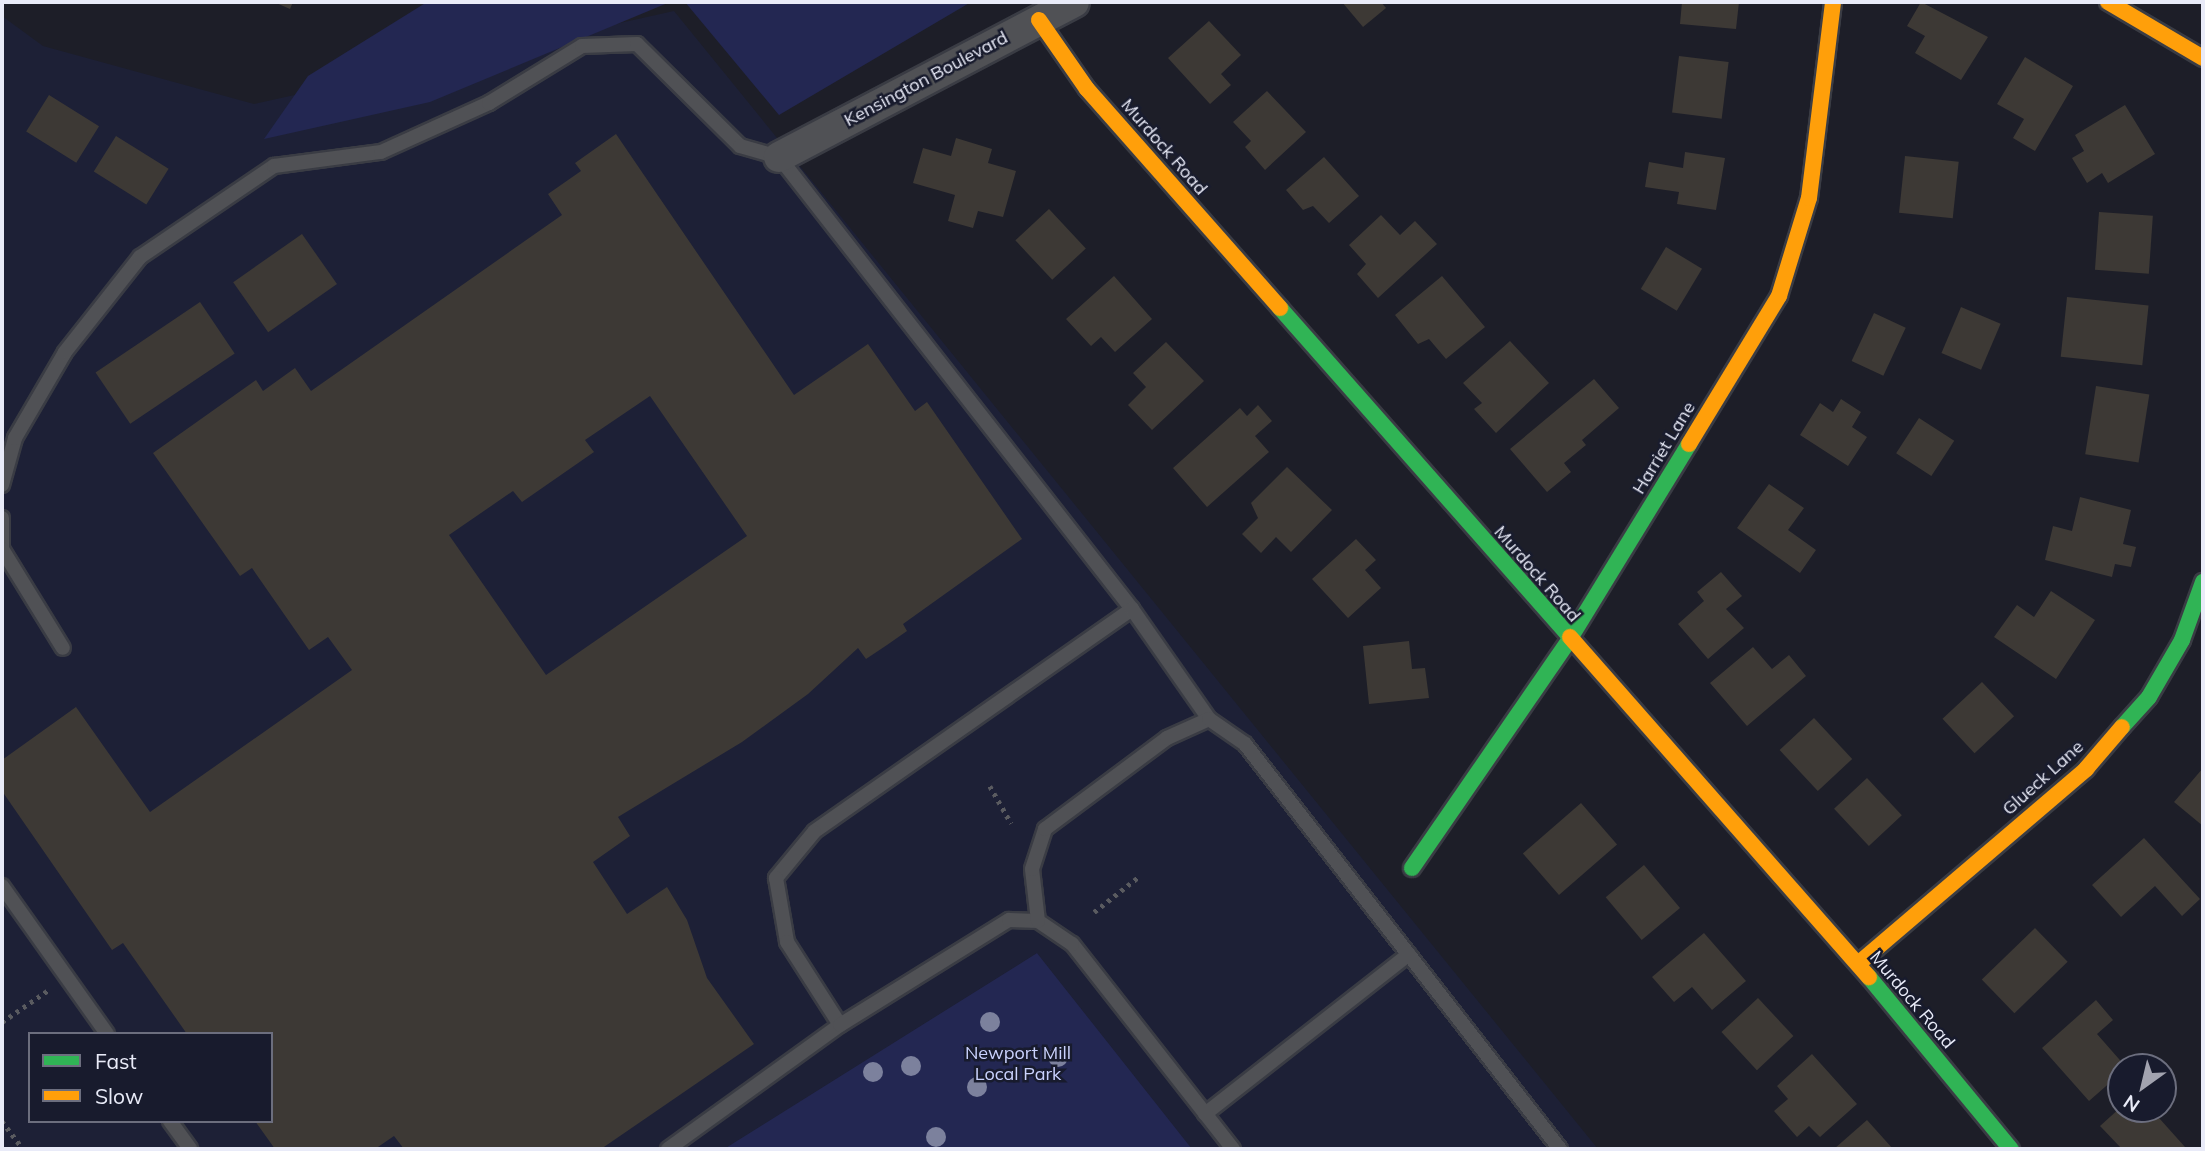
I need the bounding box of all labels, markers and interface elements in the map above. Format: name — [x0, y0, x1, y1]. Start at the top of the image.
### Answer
street label: Kensington Boulevard — [841, 27, 1011, 131]
street label: Murdock Road — [1116, 95, 1212, 199]
street label: Harriet Lane — [1628, 398, 1700, 498]
street label: Murdock Road — [1489, 522, 1585, 626]
street label: Glueck Lane — [1998, 736, 2088, 820]
street label: Murdock Road — [1865, 947, 1959, 1053]
legend — [28, 1032, 273, 1123]
park label: Newport Mill Local Park — [965, 1043, 1071, 1086]
text: Fast — [95, 1048, 137, 1074]
north arrow — [2107, 1053, 2177, 1123]
text: Slow — [95, 1083, 143, 1109]
text: N — [2119, 1090, 2144, 1118]

